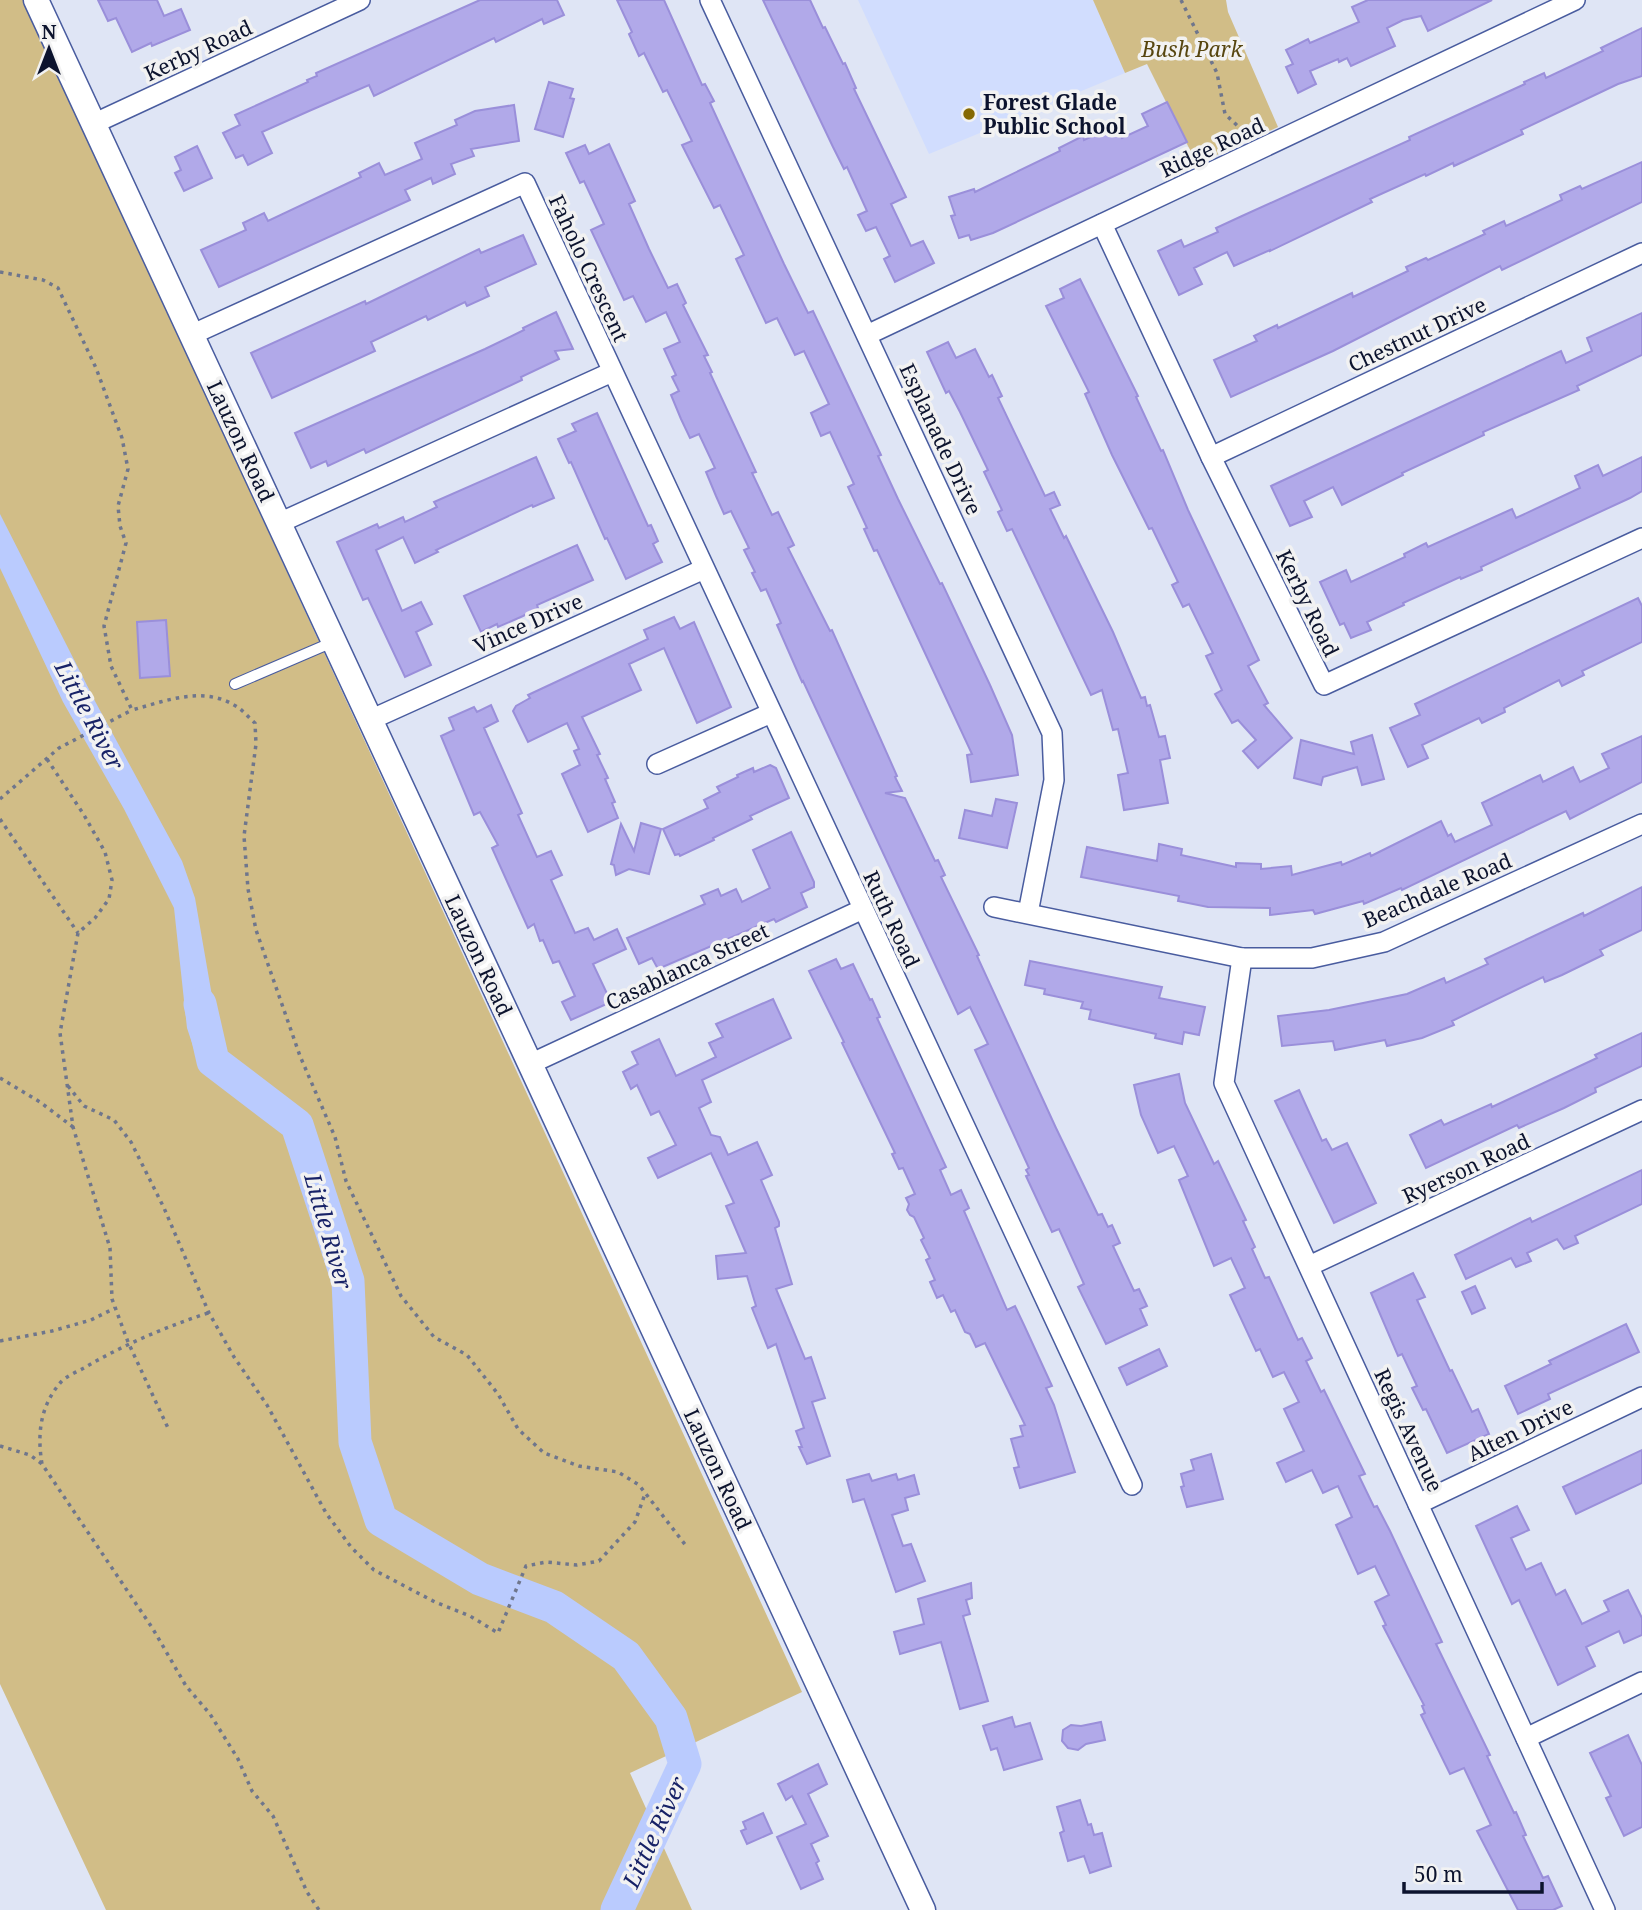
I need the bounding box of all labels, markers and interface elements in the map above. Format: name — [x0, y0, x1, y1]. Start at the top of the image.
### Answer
street label: Kerby Road — [140, 13, 256, 87]
north arrow — [14, 14, 84, 84]
text: N — [42, 19, 57, 45]
park label: Bush Park — [1140, 35, 1244, 63]
place label: Forest Glade Public School — [983, 88, 1126, 140]
marker: Forest Glade Public School — [961, 106, 977, 122]
street label: Ridge Road — [1155, 111, 1269, 183]
street label: Faholo Crescent — [543, 190, 635, 346]
street label: Chestnut Drive — [1343, 290, 1491, 378]
street label: Esplanade Drive — [894, 359, 988, 519]
street label: Lauzon Road — [201, 376, 281, 506]
street label: Kerby Road — [1270, 545, 1346, 661]
street label: Vince Drive — [469, 586, 587, 660]
water label: Little River — [47, 654, 132, 775]
street label: Beachdale Road — [1358, 846, 1516, 934]
street label: Ruth Road — [857, 866, 927, 972]
street label: Lauzon Road — [439, 890, 519, 1020]
street label: Casablanca Street — [601, 916, 773, 1016]
street label: Ryerson Road — [1398, 1126, 1534, 1210]
water label: Little River — [297, 1168, 361, 1293]
street label: Regis Avenue — [1368, 1364, 1450, 1496]
street label: Alten Drive — [1463, 1392, 1577, 1468]
street label: Lauzon Road — [678, 1404, 758, 1534]
water label: Little River — [614, 1771, 694, 1894]
scale bar — [1404, 1850, 1542, 1894]
text: 50 m — [1414, 1860, 1463, 1888]

